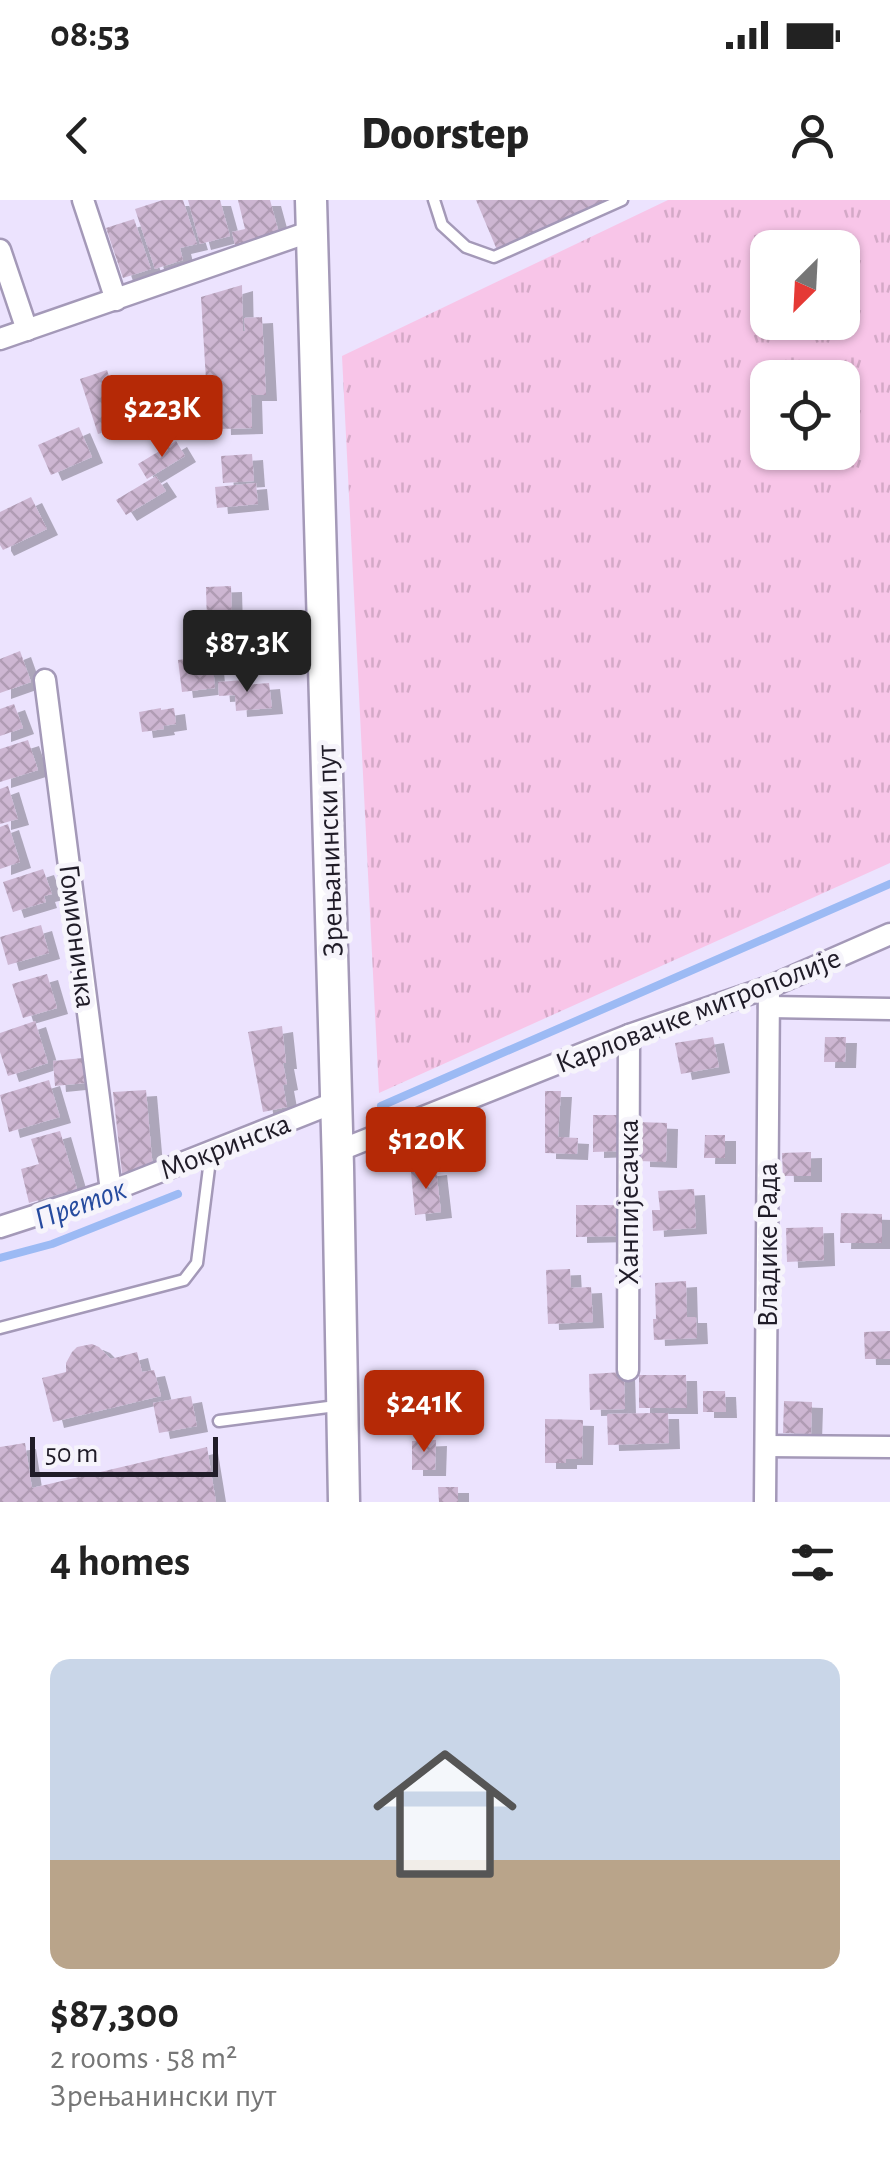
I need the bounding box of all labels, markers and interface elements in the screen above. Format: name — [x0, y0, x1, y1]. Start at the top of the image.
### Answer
text: 08:53 — [50, 16, 130, 54]
icon: back — [50, 108, 105, 163]
icon: person — [785, 108, 840, 163]
text: Doorstep — [361, 112, 529, 157]
north arrow — [750, 230, 860, 340]
map controls — [750, 230, 860, 470]
button: locate — [750, 360, 860, 470]
pin: $223K — [92, 375, 232, 460]
text: $223K — [123, 391, 201, 423]
pin: $87.3K — [166, 610, 328, 695]
text: $87.3K — [205, 626, 289, 658]
street label: Зрењанински пут — [311, 744, 349, 957]
street label: Гомионичка — [53, 862, 101, 1010]
street label: Карловачке митрополије — [552, 943, 845, 1079]
pin: $120K — [356, 1107, 496, 1192]
street label: Мокринска — [156, 1108, 295, 1186]
street label: Ханпијесачка — [614, 1119, 644, 1285]
text: $120K — [388, 1123, 464, 1155]
street label: Владике Рада — [753, 1163, 783, 1327]
water label: Преток — [30, 1172, 132, 1236]
pin: $241K — [354, 1370, 494, 1455]
text: $241K — [386, 1386, 462, 1418]
scale bar — [30, 1432, 218, 1476]
text: 50 m — [45, 1440, 99, 1468]
icon: filters — [785, 1535, 840, 1590]
text: 4 homes — [50, 1541, 190, 1583]
icon: home — [355, 1724, 535, 1904]
text: $87,300 — [50, 1993, 179, 2035]
text: 2 rooms · 58 m² — [50, 2042, 237, 2074]
text: Зрењанински пут — [50, 2080, 276, 2112]

